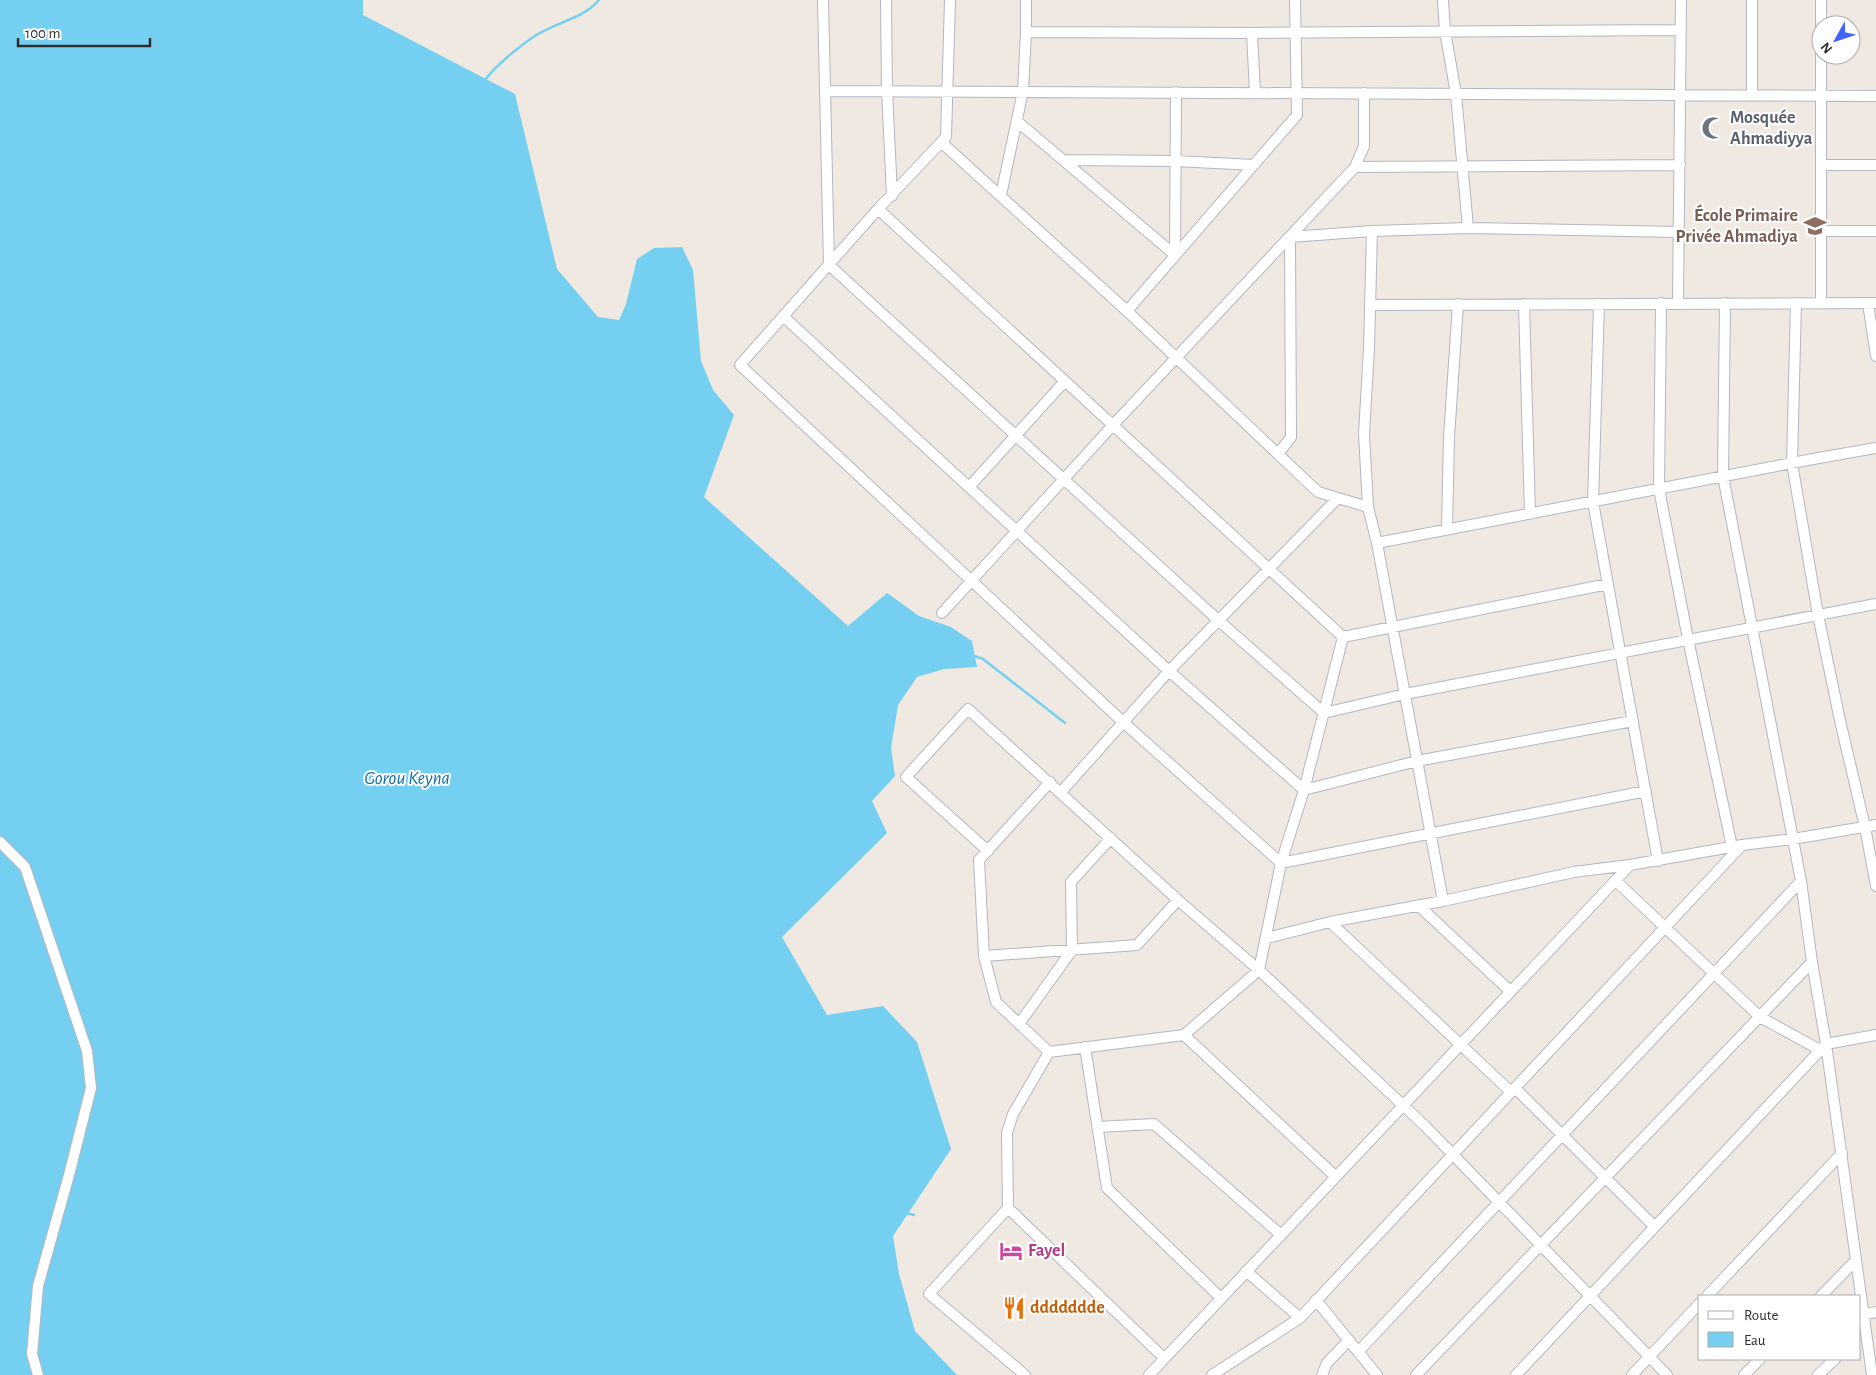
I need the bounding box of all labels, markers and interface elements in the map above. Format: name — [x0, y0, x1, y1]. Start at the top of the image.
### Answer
scale bar — [18, 15, 150, 47]
north arrow — [1811, 15, 1861, 65]
text: 100 m — [25, 26, 60, 41]
text: N — [1818, 39, 1835, 56]
place label: Mosquée Ahmadiyya — [1730, 109, 1813, 148]
mosque icon: Mosquée Ahmadiyya — [1700, 115, 1726, 141]
place label: École Primaire Privée Ahmadiya — [1675, 204, 1798, 246]
school or university icon: École Primaire Privée Ahmadiya — [1802, 213, 1828, 239]
water label: Gorou Keyna — [364, 769, 450, 788]
hotel icon: Fayel — [998, 1238, 1024, 1264]
place label: Fayel — [1028, 1242, 1065, 1260]
restaurant icon: ddddddde — [1001, 1295, 1027, 1321]
legend — [1698, 1295, 1861, 1360]
place label: ddddddde — [1030, 1299, 1105, 1317]
text: Route — [1744, 1308, 1778, 1323]
text: Eau — [1744, 1333, 1766, 1348]

